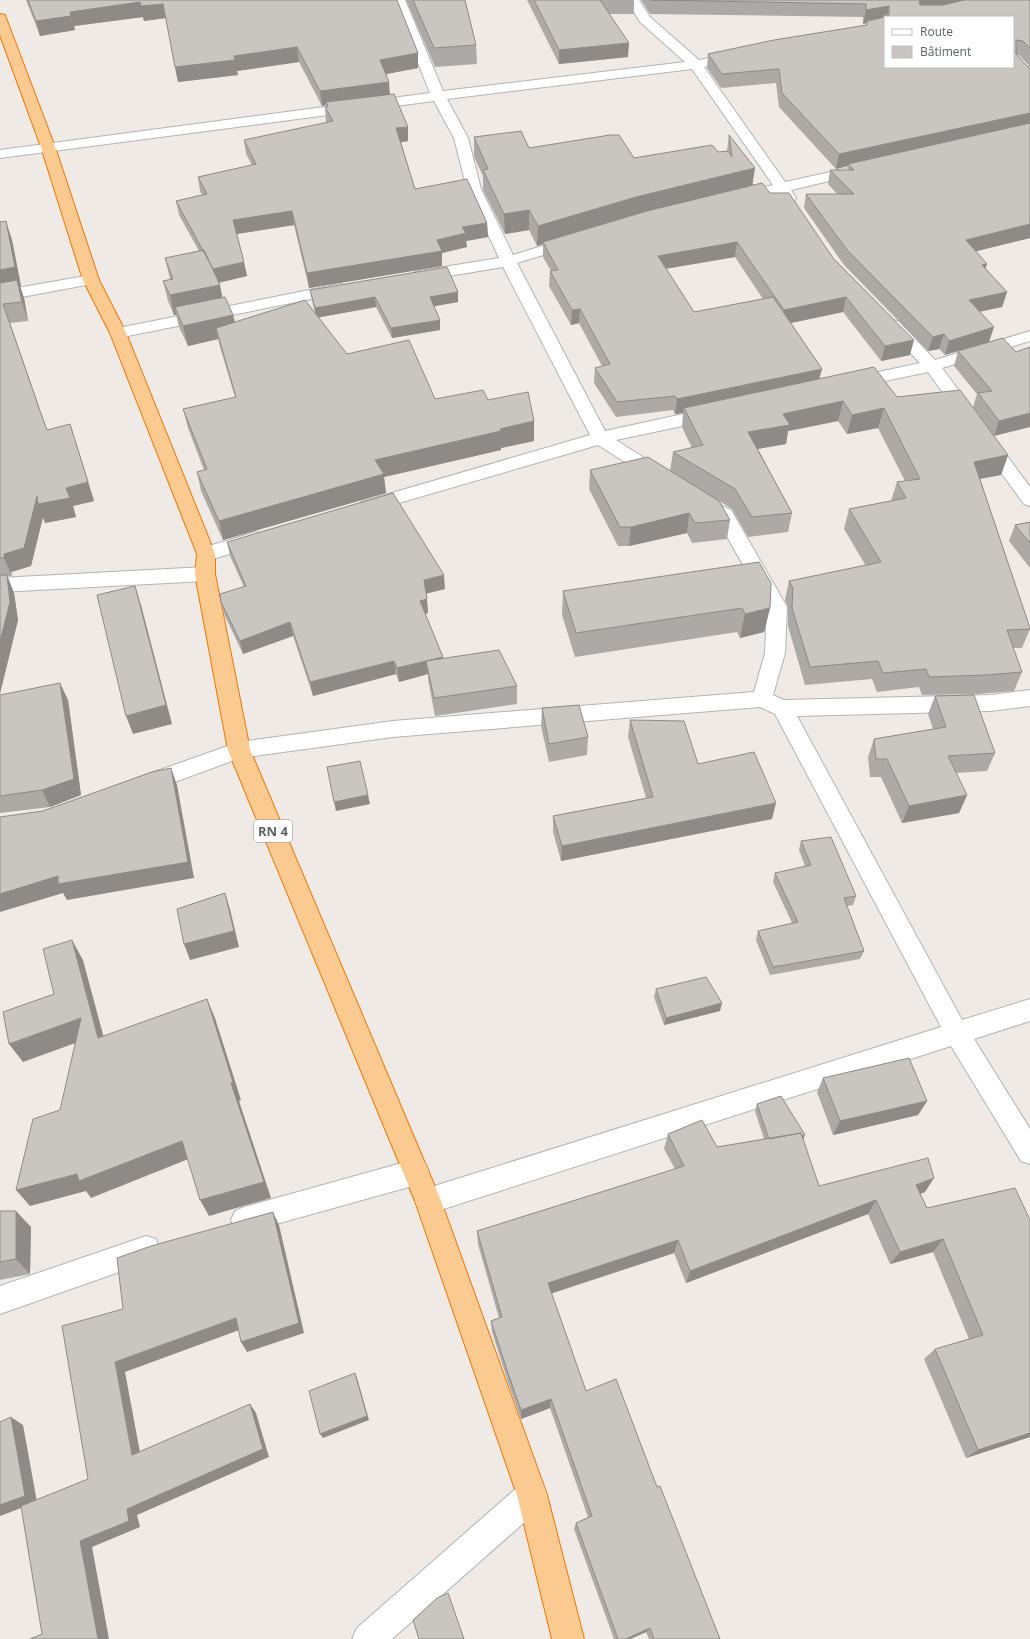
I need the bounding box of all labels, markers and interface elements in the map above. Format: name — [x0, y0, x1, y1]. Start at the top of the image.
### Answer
legend — [884, 16, 1014, 68]
text: Route — [920, 23, 953, 40]
text: Bâtiment — [920, 43, 971, 60]
road number: RN 4 — [254, 820, 292, 842]

